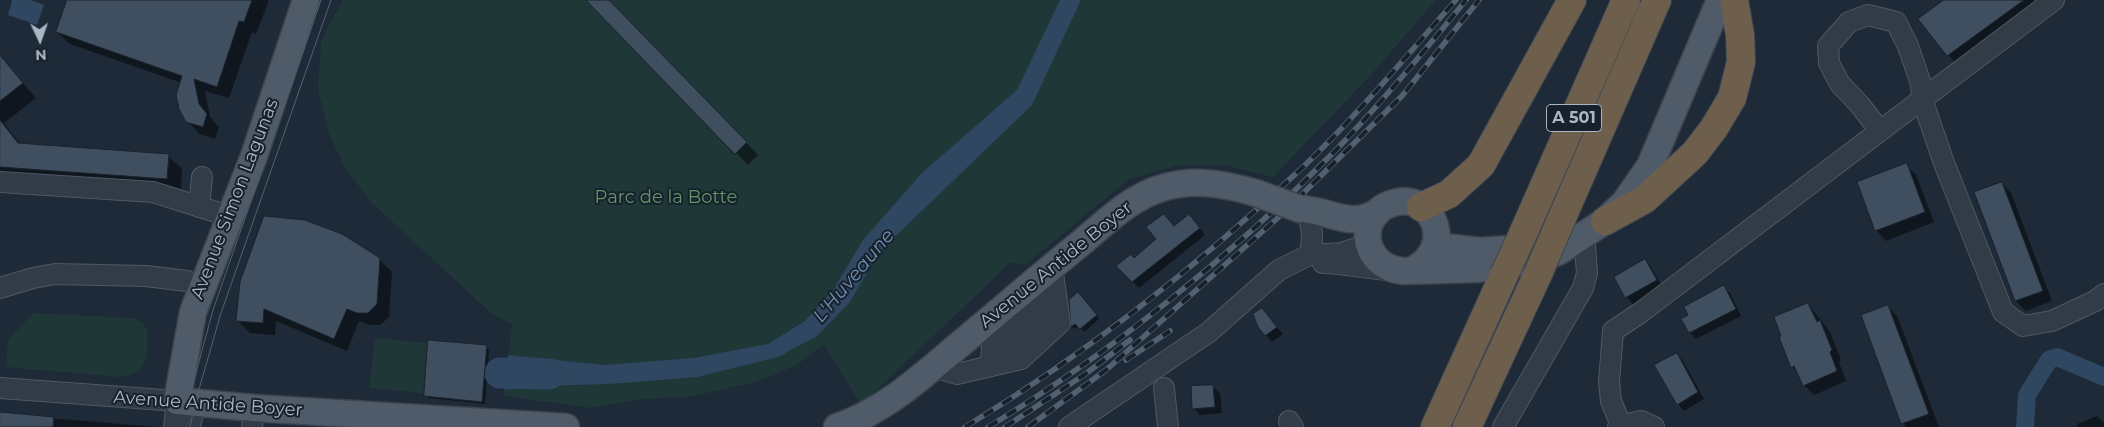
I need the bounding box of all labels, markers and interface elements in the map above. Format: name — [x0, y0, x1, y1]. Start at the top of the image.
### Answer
north arrow — [15, 15, 65, 65]
text: N — [35, 46, 47, 64]
street label: Avenue Simon Lagunas — [187, 96, 283, 302]
road number: A 501 — [1546, 105, 1602, 132]
park label: Parc de la Botte — [595, 187, 737, 209]
street label: Avenue Antide Boyer — [975, 197, 1137, 333]
water label: L'Huveaune — [808, 225, 900, 327]
street label: Avenue Antide Boyer — [113, 387, 303, 421]

